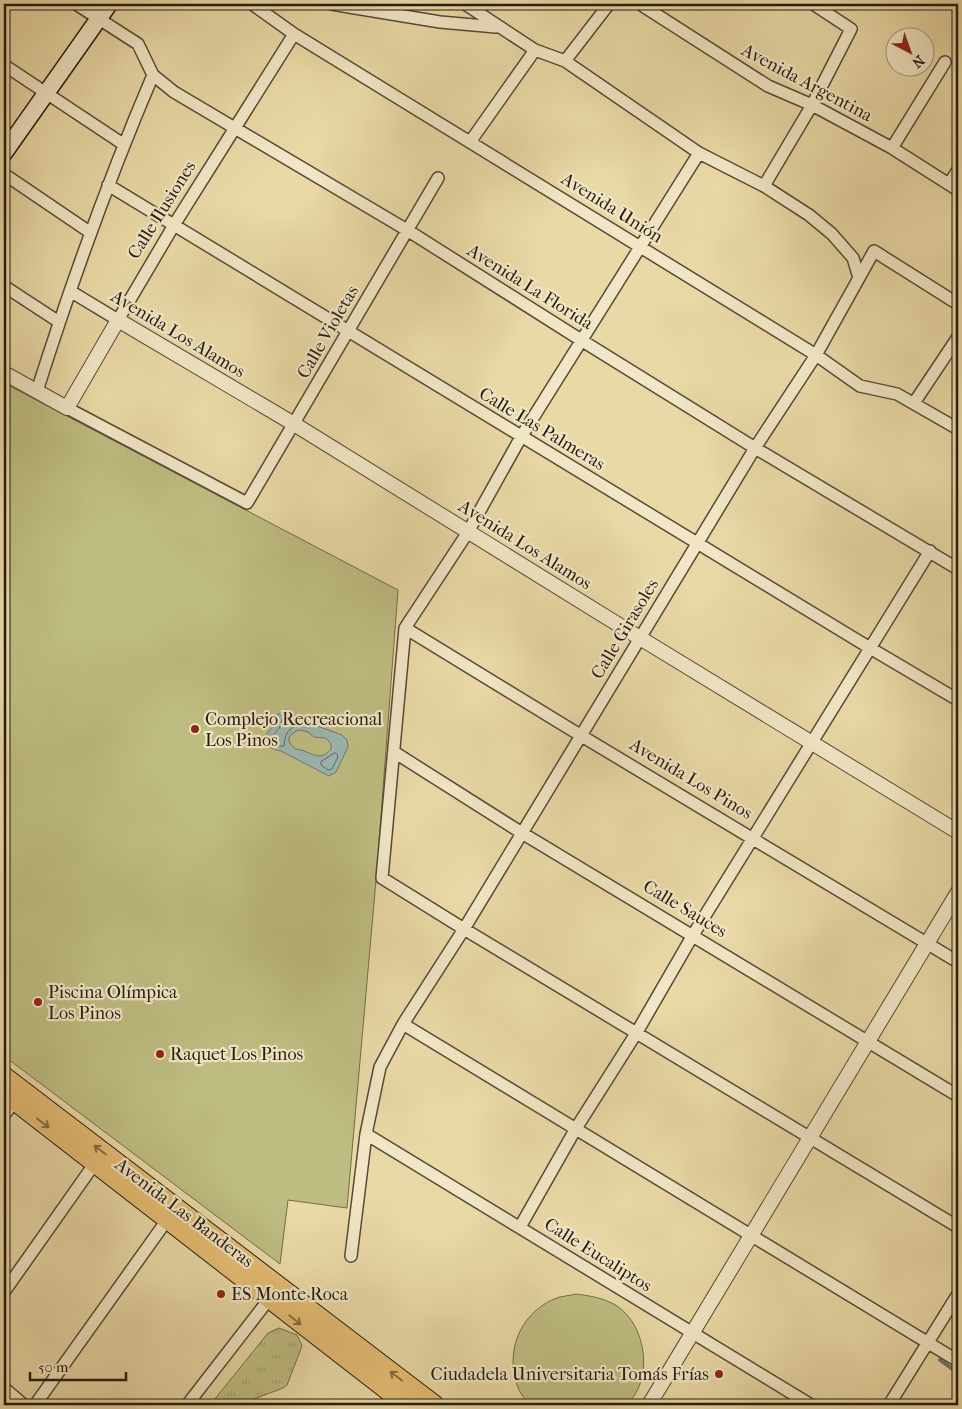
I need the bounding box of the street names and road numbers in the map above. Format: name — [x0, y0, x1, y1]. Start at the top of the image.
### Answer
street label: Avenida Argentina — [737, 39, 877, 127]
street label: Calle Ilusiones — [123, 157, 201, 263]
street label: Avenida Unión — [557, 168, 667, 248]
street label: Avenida La Florida — [462, 239, 597, 334]
street label: Calle Violetas — [293, 281, 363, 382]
street label: Avenida Los Alamos — [106, 285, 249, 383]
street label: Calle Las Palmeras — [475, 383, 609, 475]
street label: Avenida Los Alamos — [454, 495, 596, 595]
street label: Calle Girasoles — [587, 575, 663, 683]
street label: Avenida Los Pinos — [625, 734, 756, 824]
street label: Calle Sauces — [639, 876, 731, 942]
street label: Avenida Las Banderas — [110, 1153, 258, 1272]
street label: Calle Eucaliptos — [540, 1214, 656, 1297]

